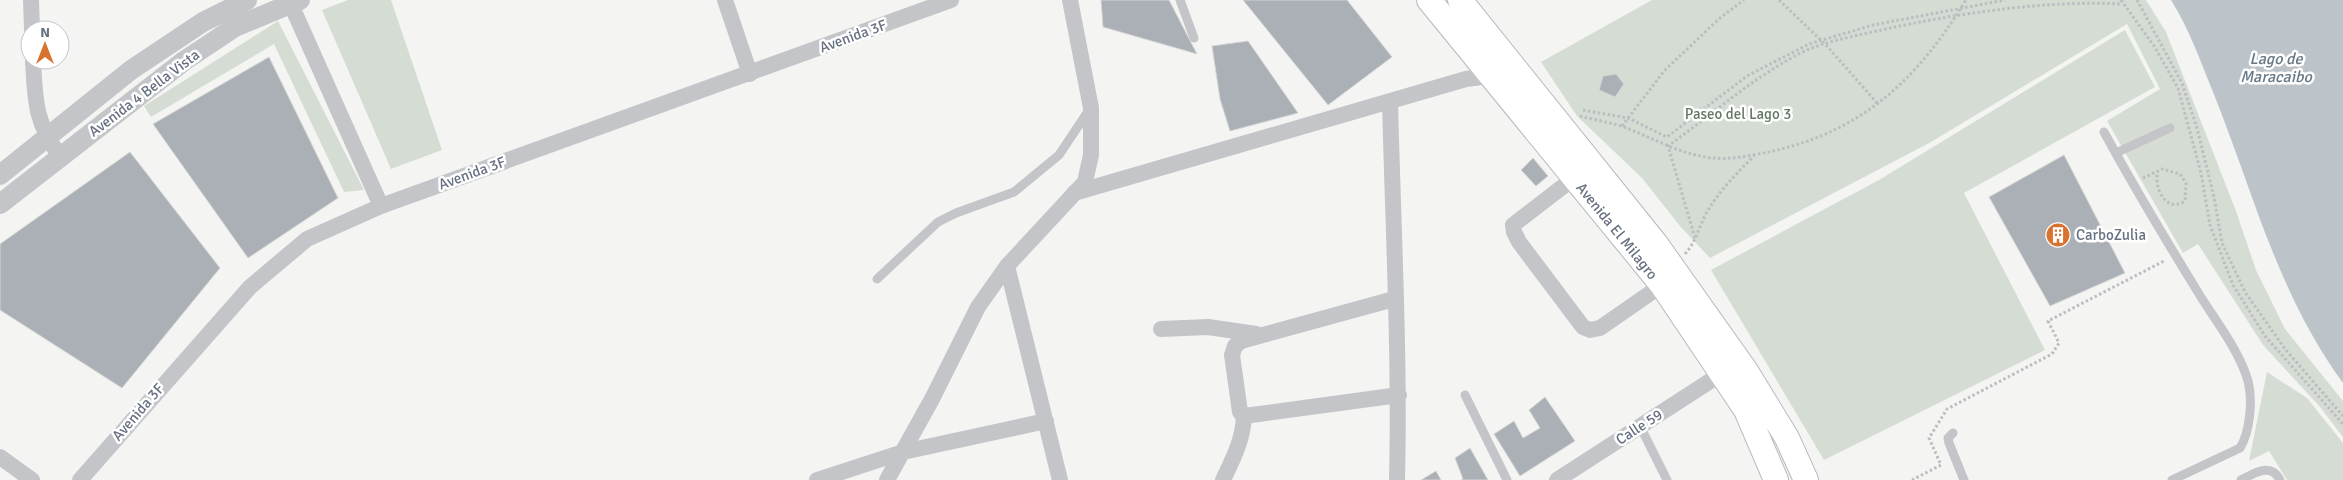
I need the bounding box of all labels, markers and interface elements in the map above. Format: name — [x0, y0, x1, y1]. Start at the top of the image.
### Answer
street label: Avenida 3F — [817, 15, 889, 56]
north arrow — [20, 20, 70, 70]
text: N — [40, 24, 50, 41]
street label: Avenida 4 Bella Vista — [85, 46, 203, 140]
water label: Lago de Maracaibo — [2240, 49, 2312, 87]
park label: Paseo del Lago 3 — [1685, 105, 1791, 123]
street label: Avenida 3F — [436, 152, 508, 193]
street label: Avenida El Milagro — [1572, 179, 1662, 283]
building icon: CarboZulia — [2045, 222, 2071, 248]
place label: CarboZulia — [2076, 226, 2146, 244]
street label: Avenida 3F — [108, 380, 168, 444]
street label: Calle 59 — [1612, 405, 1666, 449]

